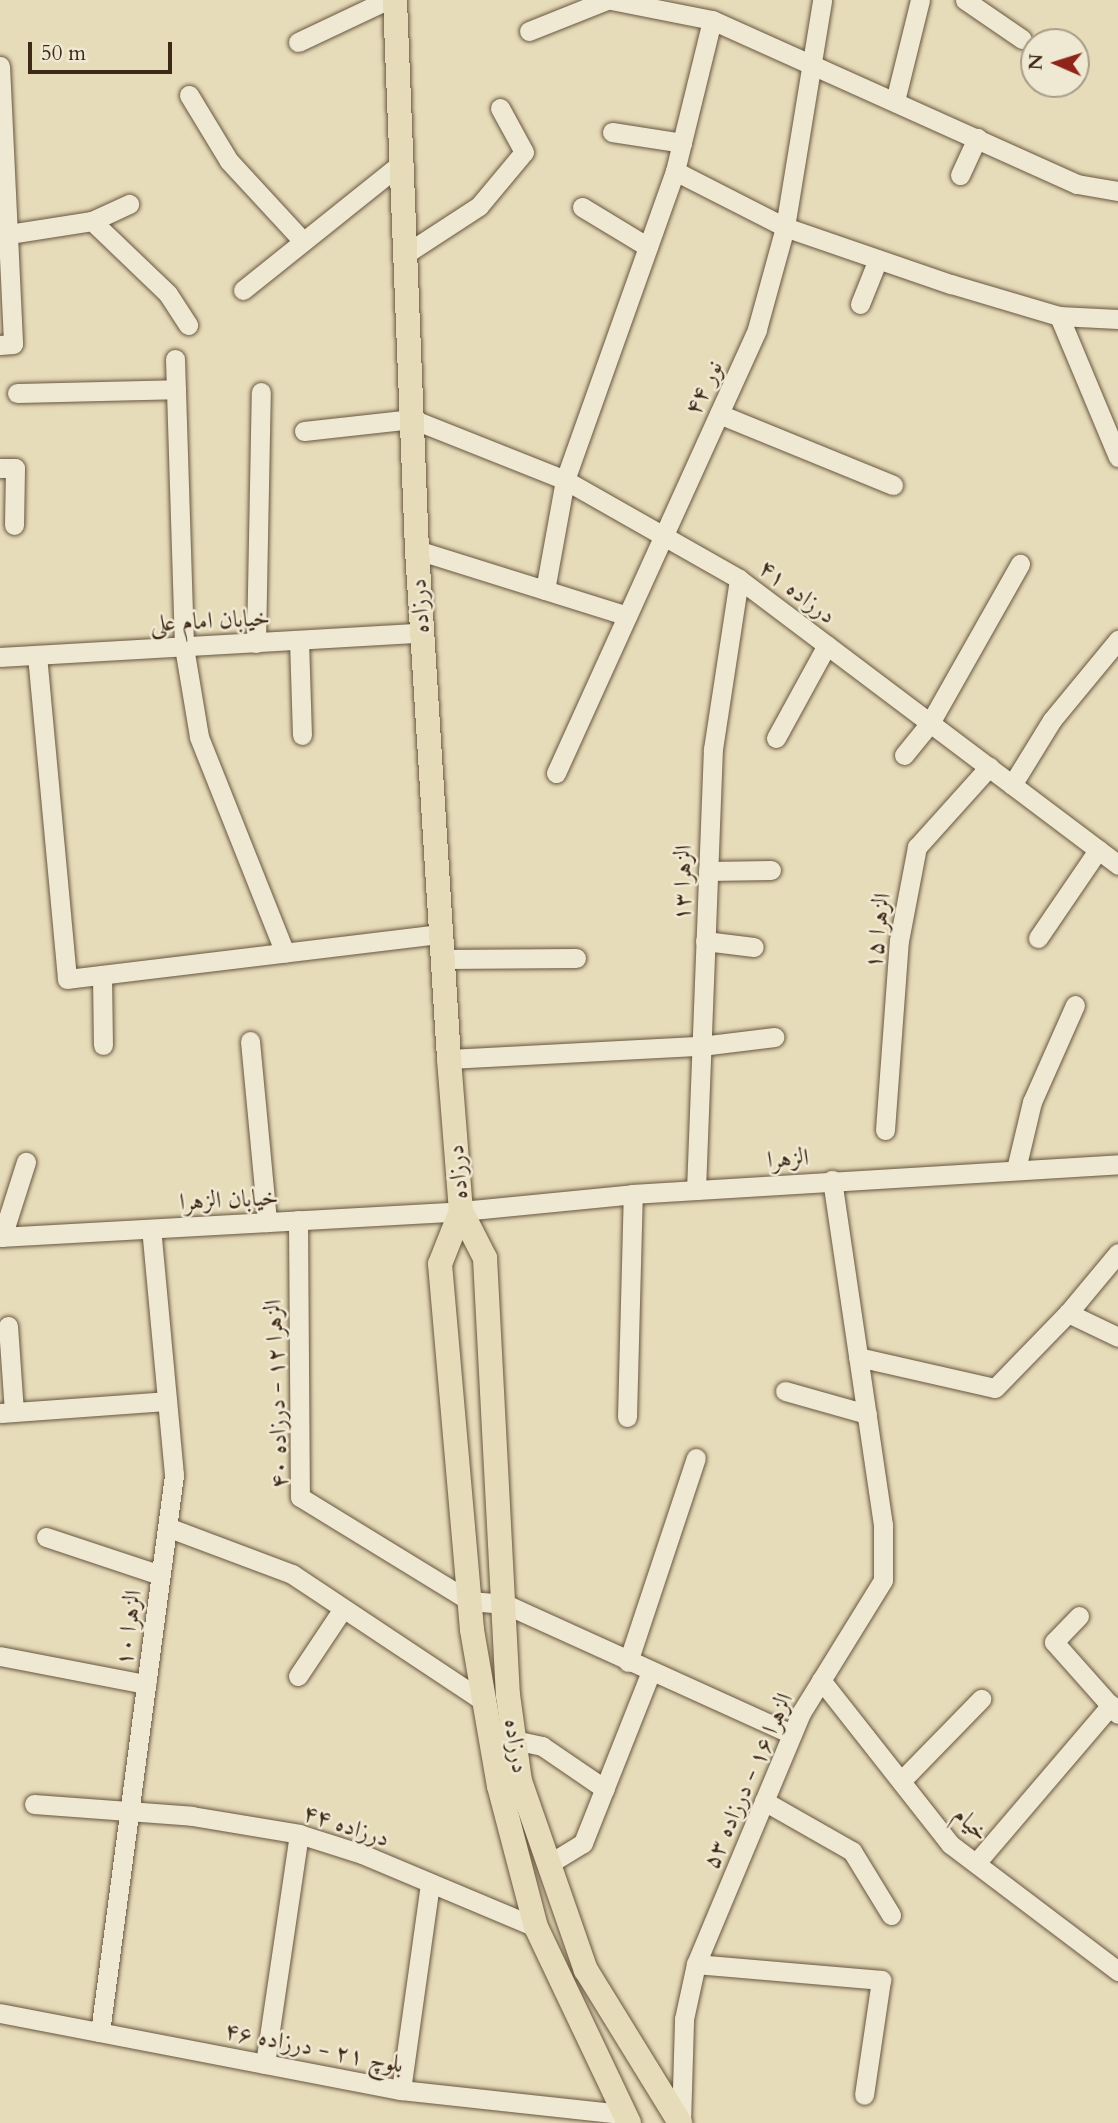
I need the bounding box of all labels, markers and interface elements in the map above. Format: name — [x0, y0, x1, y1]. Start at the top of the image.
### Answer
scale bar — [32, 28, 175, 72]
north arrow — [1020, 28, 1090, 98]
text: 50 m — [41, 39, 86, 68]
text: N — [1023, 53, 1049, 71]
street label: نور ۴۴ — [679, 356, 729, 420]
street label: درزاده ۴۱ — [753, 554, 841, 630]
street label: درزاده — [404, 578, 436, 634]
street label: خیابان امام علی — [149, 603, 271, 639]
street label: الزهرا ۱۳ — [667, 844, 699, 922]
street label: الزهرا ۱۵ — [858, 891, 898, 971]
street label: درزاده — [441, 1143, 475, 1201]
street label: الزهرا — [766, 1143, 810, 1175]
street label: خیابان الزهرا — [179, 1183, 279, 1217]
street label: الزهرا ۱۲ - درزاده ۴۰ — [259, 1299, 295, 1489]
street label: الزهرا ۱۰ — [109, 1588, 149, 1668]
street label: الزهرا ۱۶ - درزاده ۵۳ — [696, 1689, 800, 1873]
street label: درزاده — [497, 1717, 535, 1775]
street label: درزاده ۴۴ — [299, 1799, 393, 1853]
street label: خیام — [947, 1800, 995, 1848]
street label: بلوچ ۲۱ - درزاده ۴۶ — [222, 2017, 406, 2079]

